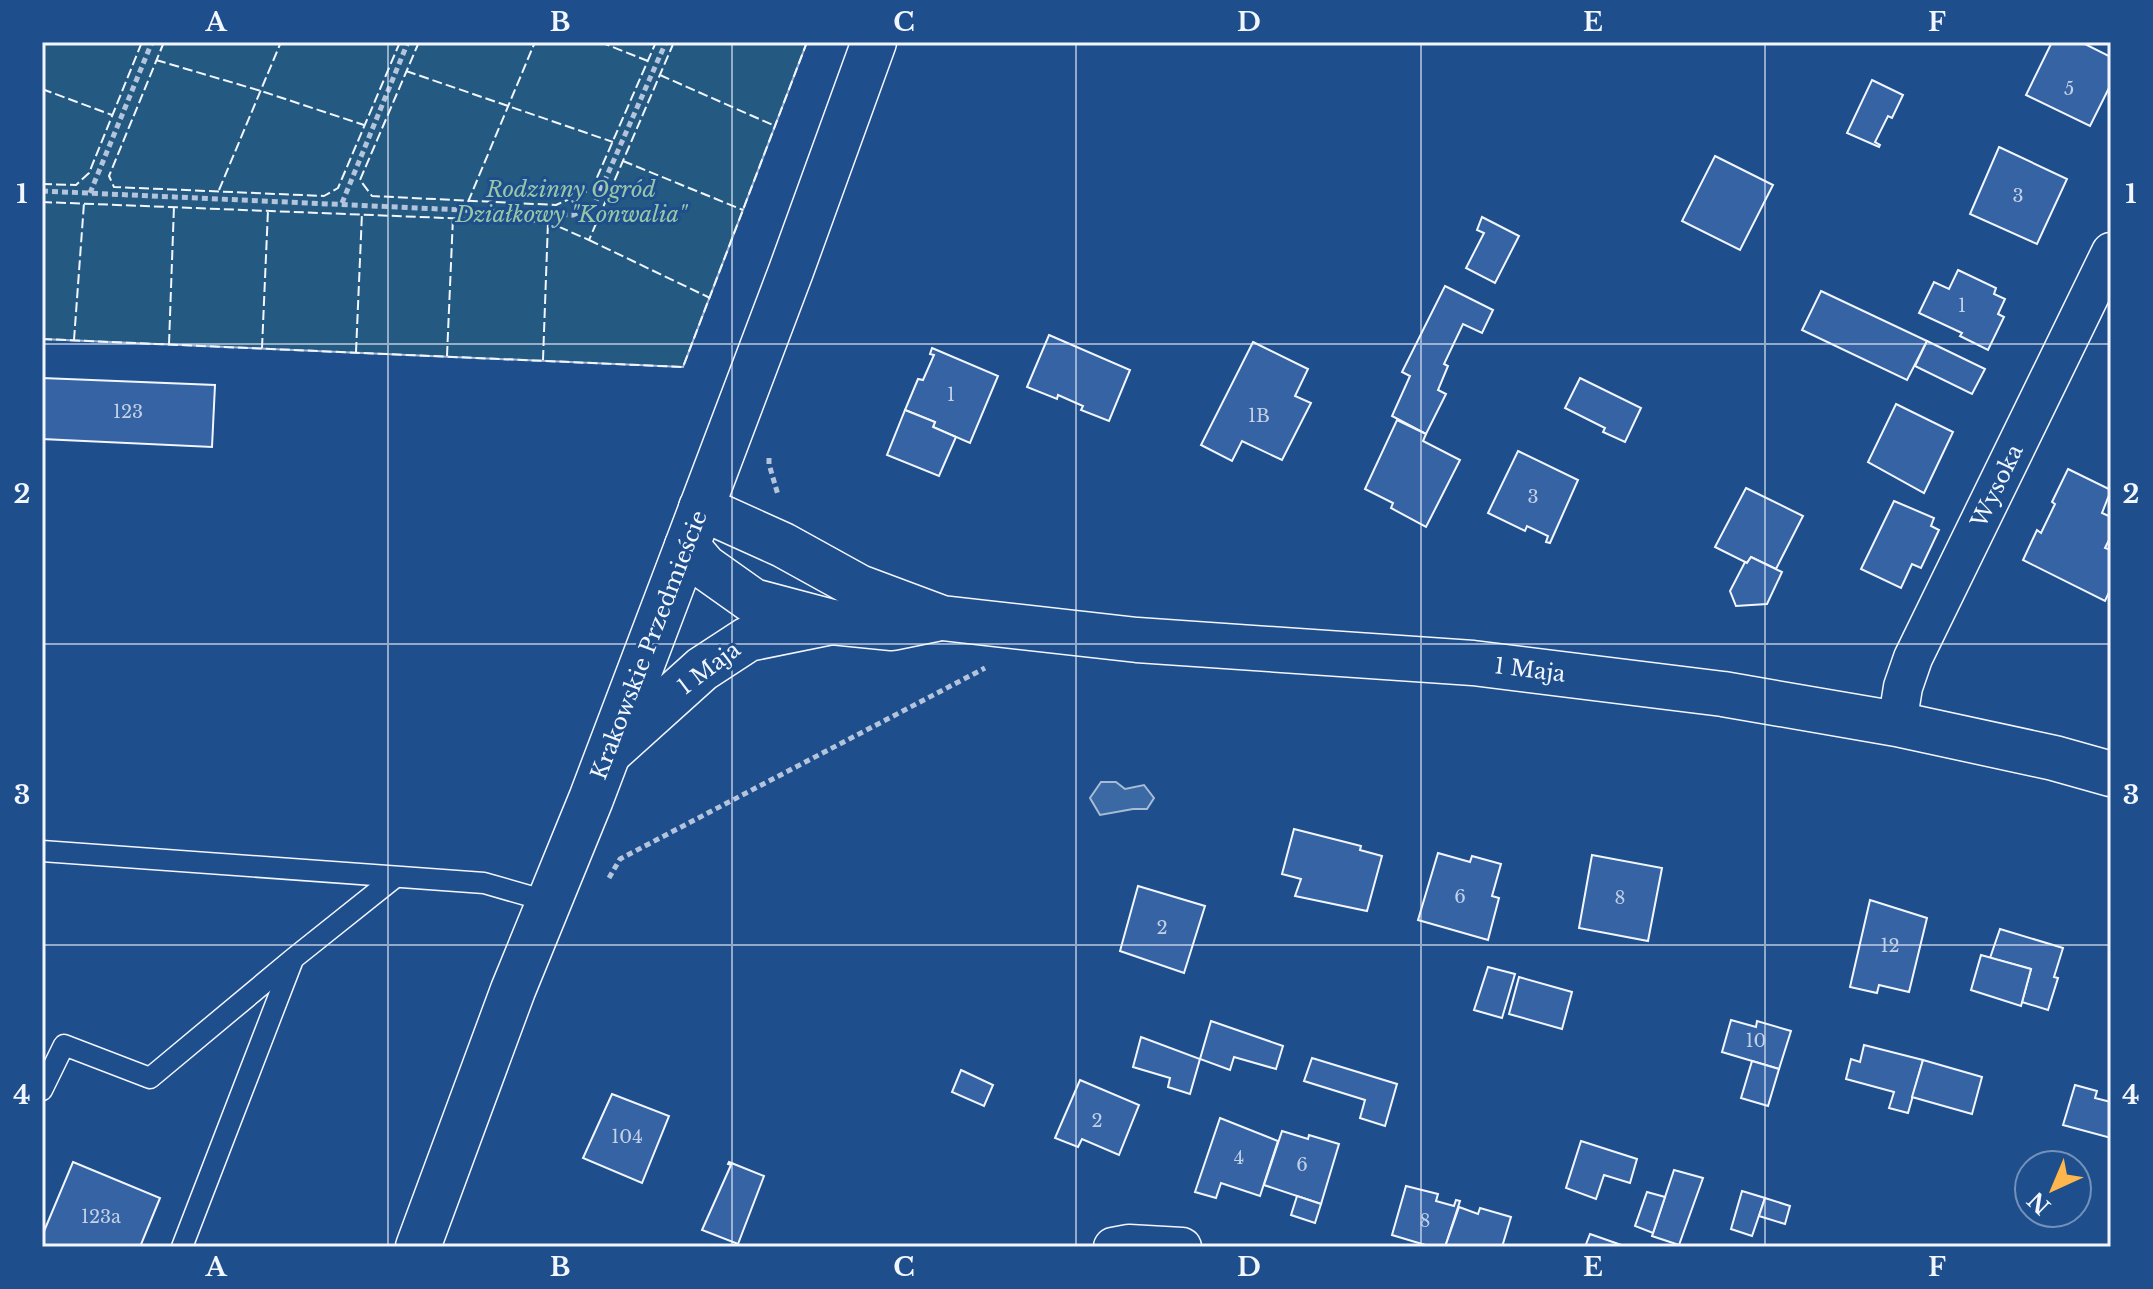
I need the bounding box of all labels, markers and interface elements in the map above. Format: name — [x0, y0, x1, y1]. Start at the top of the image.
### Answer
text: A — [204, 6, 227, 38]
text: B — [550, 6, 570, 38]
text: C — [893, 6, 915, 38]
text: D — [1237, 6, 1261, 38]
text: E — [1583, 6, 1603, 38]
text: F — [1928, 6, 1946, 38]
house number: 5 — [2064, 78, 2074, 100]
park label: Rodzinny Ogród Działkowy "Konwalia" — [454, 176, 689, 228]
text: 1 — [16, 178, 28, 210]
text: 1 — [2125, 178, 2137, 210]
house number: 3 — [2012, 185, 2024, 207]
house number: 1 — [1958, 295, 1966, 317]
house number: 1 — [947, 384, 955, 406]
house number: 123 — [113, 401, 143, 423]
house number: 1B — [1248, 405, 1270, 427]
street label: Wysoka — [1965, 439, 2029, 533]
text: 2 — [14, 478, 30, 510]
text: 2 — [2123, 478, 2139, 510]
house number: 3 — [1527, 486, 1539, 508]
street label: Krakowskie Przedmieście — [585, 507, 713, 783]
street label: 1 Maja — [672, 635, 746, 700]
street label: 1 Maja — [1493, 652, 1568, 688]
text: 3 — [14, 779, 30, 811]
text: 3 — [2123, 779, 2139, 811]
house number: 6 — [1454, 886, 1466, 908]
house number: 8 — [1615, 887, 1625, 909]
house number: 2 — [1156, 917, 1168, 939]
house number: 12 — [1880, 935, 1900, 957]
house number: 10 — [1746, 1030, 1766, 1052]
text: 4 — [13, 1079, 31, 1111]
text: 4 — [2122, 1079, 2140, 1111]
house number: 2 — [1091, 1110, 1103, 1132]
house number: 104 — [611, 1126, 643, 1148]
house number: 4 — [1234, 1147, 1244, 1169]
north arrow — [2013, 1149, 2093, 1229]
house number: 6 — [1296, 1154, 1308, 1176]
text: N — [2022, 1186, 2056, 1220]
house number: 123a — [81, 1206, 121, 1228]
house number: 8 — [1420, 1210, 1430, 1232]
text: A — [204, 1251, 227, 1283]
text: B — [550, 1251, 570, 1283]
text: C — [893, 1251, 915, 1283]
text: D — [1237, 1251, 1261, 1283]
text: E — [1583, 1251, 1603, 1283]
text: F — [1928, 1251, 1946, 1283]

